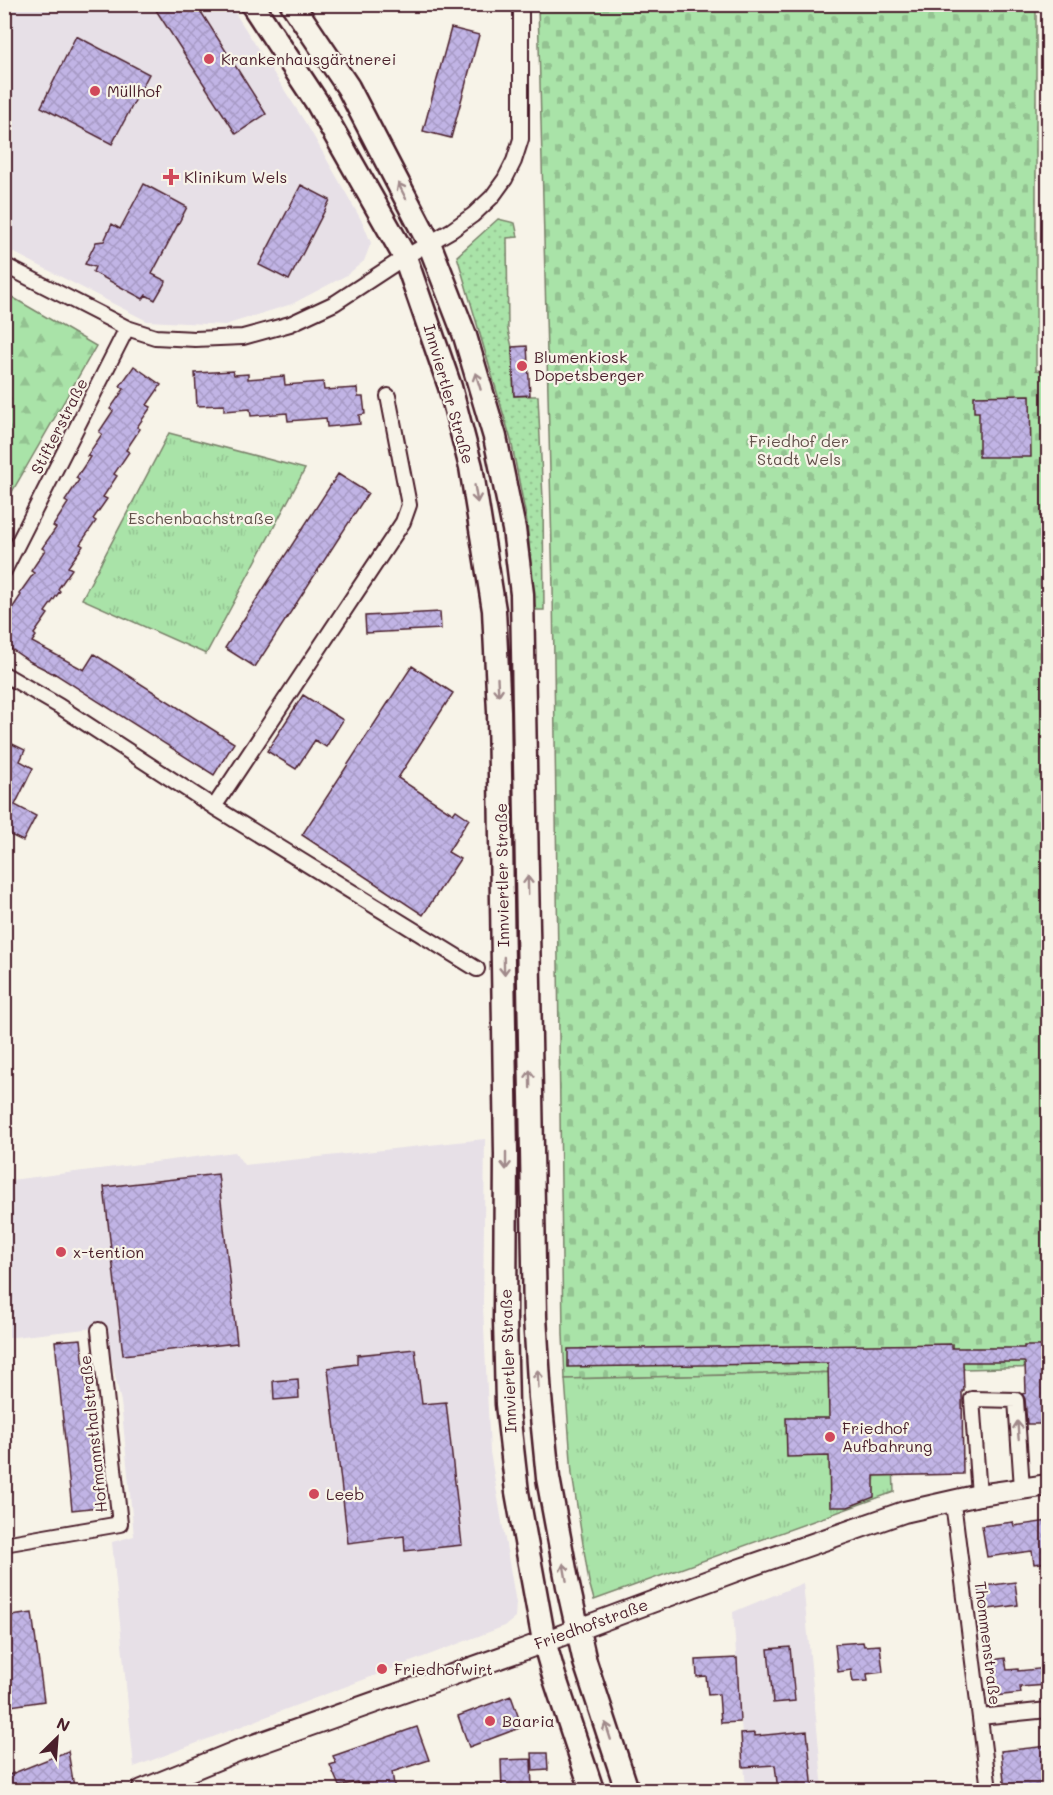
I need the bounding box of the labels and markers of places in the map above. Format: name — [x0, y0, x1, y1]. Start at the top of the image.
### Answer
place label: Krankenhausgärtnerei — [221, 48, 396, 69]
marker: Krankenhausgärtnerei — [202, 52, 216, 66]
place label: Müllhof — [107, 80, 162, 101]
marker: Müllhof — [88, 84, 102, 98]
place label: Klinikum Wels — [184, 166, 287, 187]
marker: Klinikum Wels — [162, 168, 180, 186]
place label: Blumenkiosk Dopetsberger — [534, 346, 644, 385]
marker: Blumenkiosk Dopetsberger — [515, 359, 529, 373]
place label: x-tention — [73, 1241, 144, 1262]
marker: x-tention — [54, 1245, 68, 1259]
place label: Friedhof Aufbahrung — [842, 1417, 932, 1456]
marker: Friedhof Aufbahrung — [823, 1430, 837, 1444]
place label: Leeb — [326, 1483, 364, 1504]
marker: Leeb — [307, 1487, 321, 1501]
place label: Friedhofwirt — [394, 1658, 493, 1679]
marker: Friedhofwirt — [375, 1662, 389, 1676]
place label: Baaria — [502, 1710, 555, 1731]
marker: Baaria — [483, 1714, 497, 1728]

